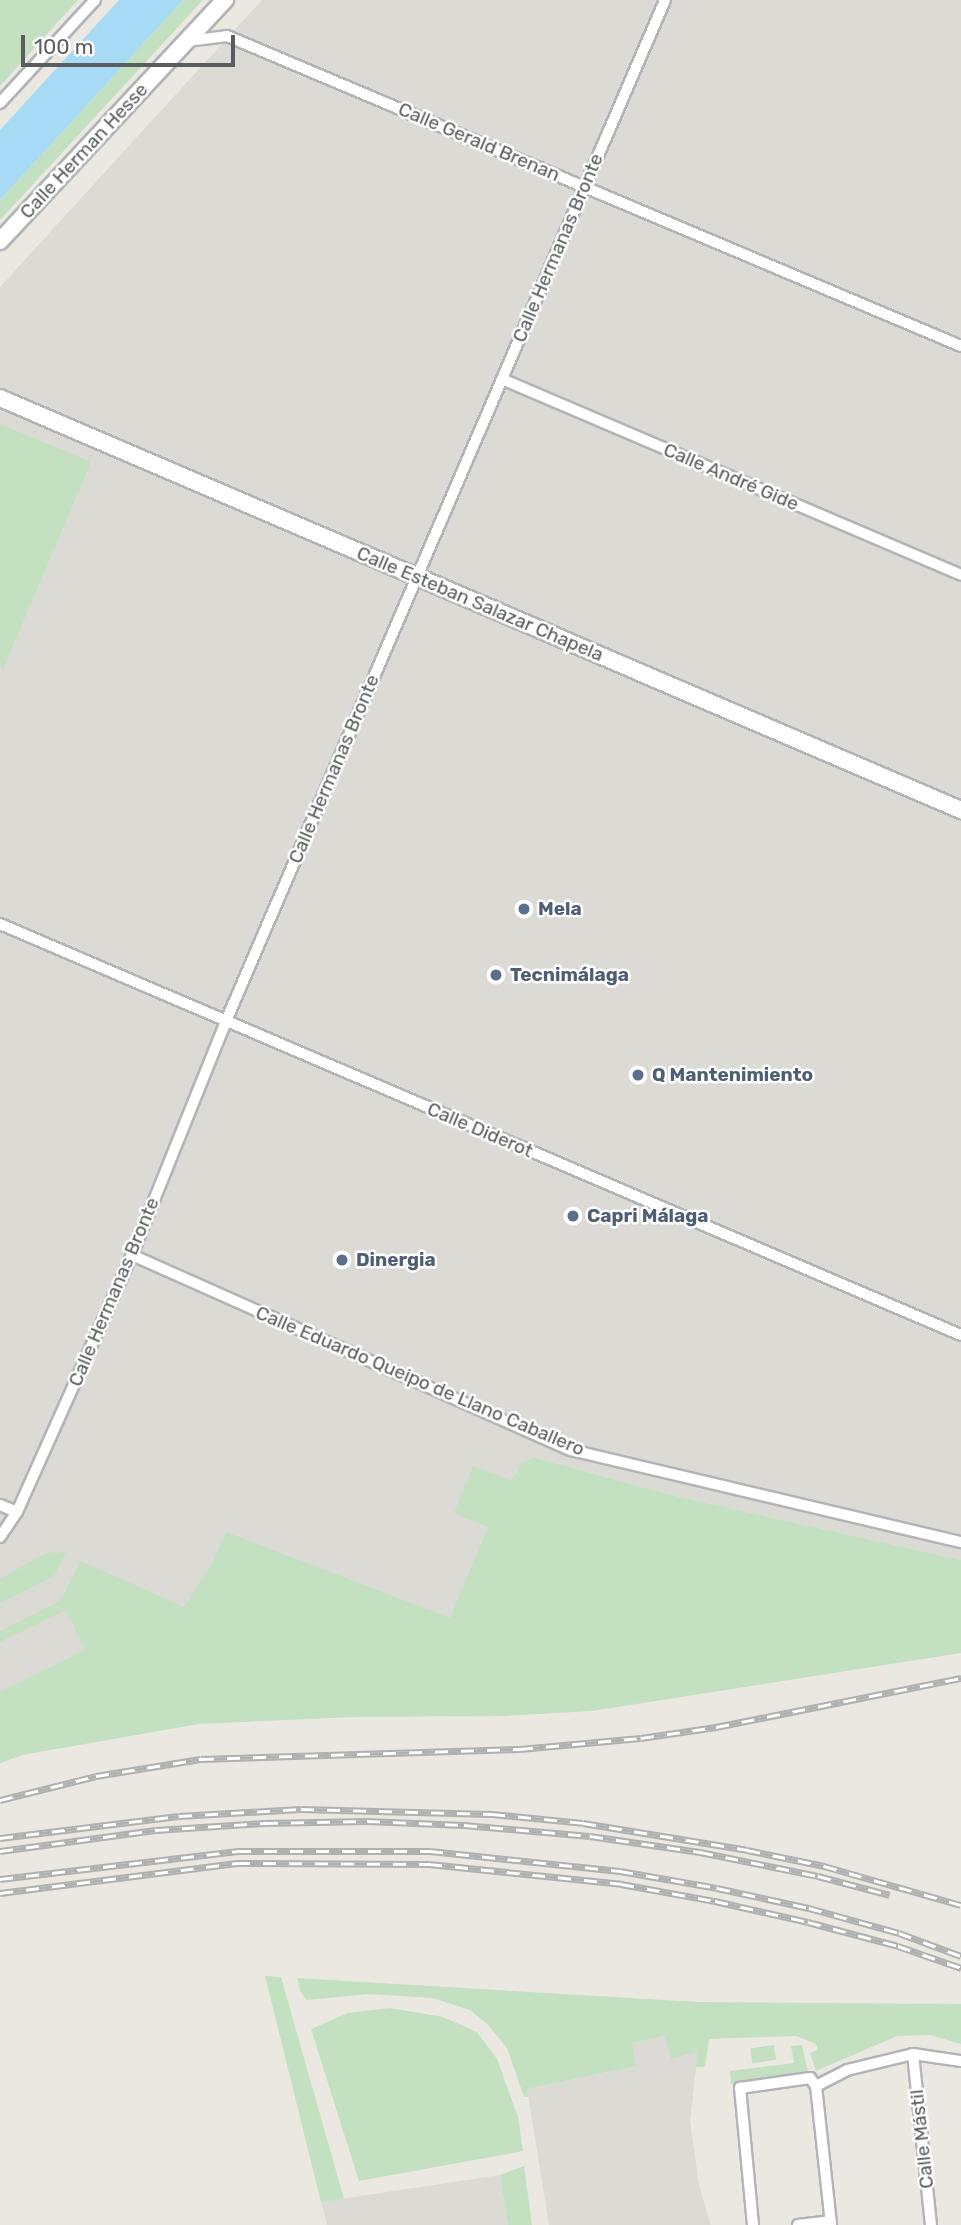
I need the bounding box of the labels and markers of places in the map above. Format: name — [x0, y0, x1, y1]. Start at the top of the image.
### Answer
place label: Mela — [538, 898, 582, 920]
marker: Mela — [516, 901, 532, 917]
place label: Tecnimálaga — [510, 964, 629, 986]
marker: Tecnimálaga — [488, 967, 504, 983]
place label: Q Mantenimiento — [652, 1064, 813, 1086]
marker: Q Mantenimiento — [630, 1067, 646, 1083]
place label: Capri Málaga — [587, 1205, 708, 1227]
marker: Capri Málaga — [565, 1208, 581, 1224]
place label: Dinergia — [356, 1249, 436, 1271]
marker: Dinergia — [334, 1252, 350, 1268]

